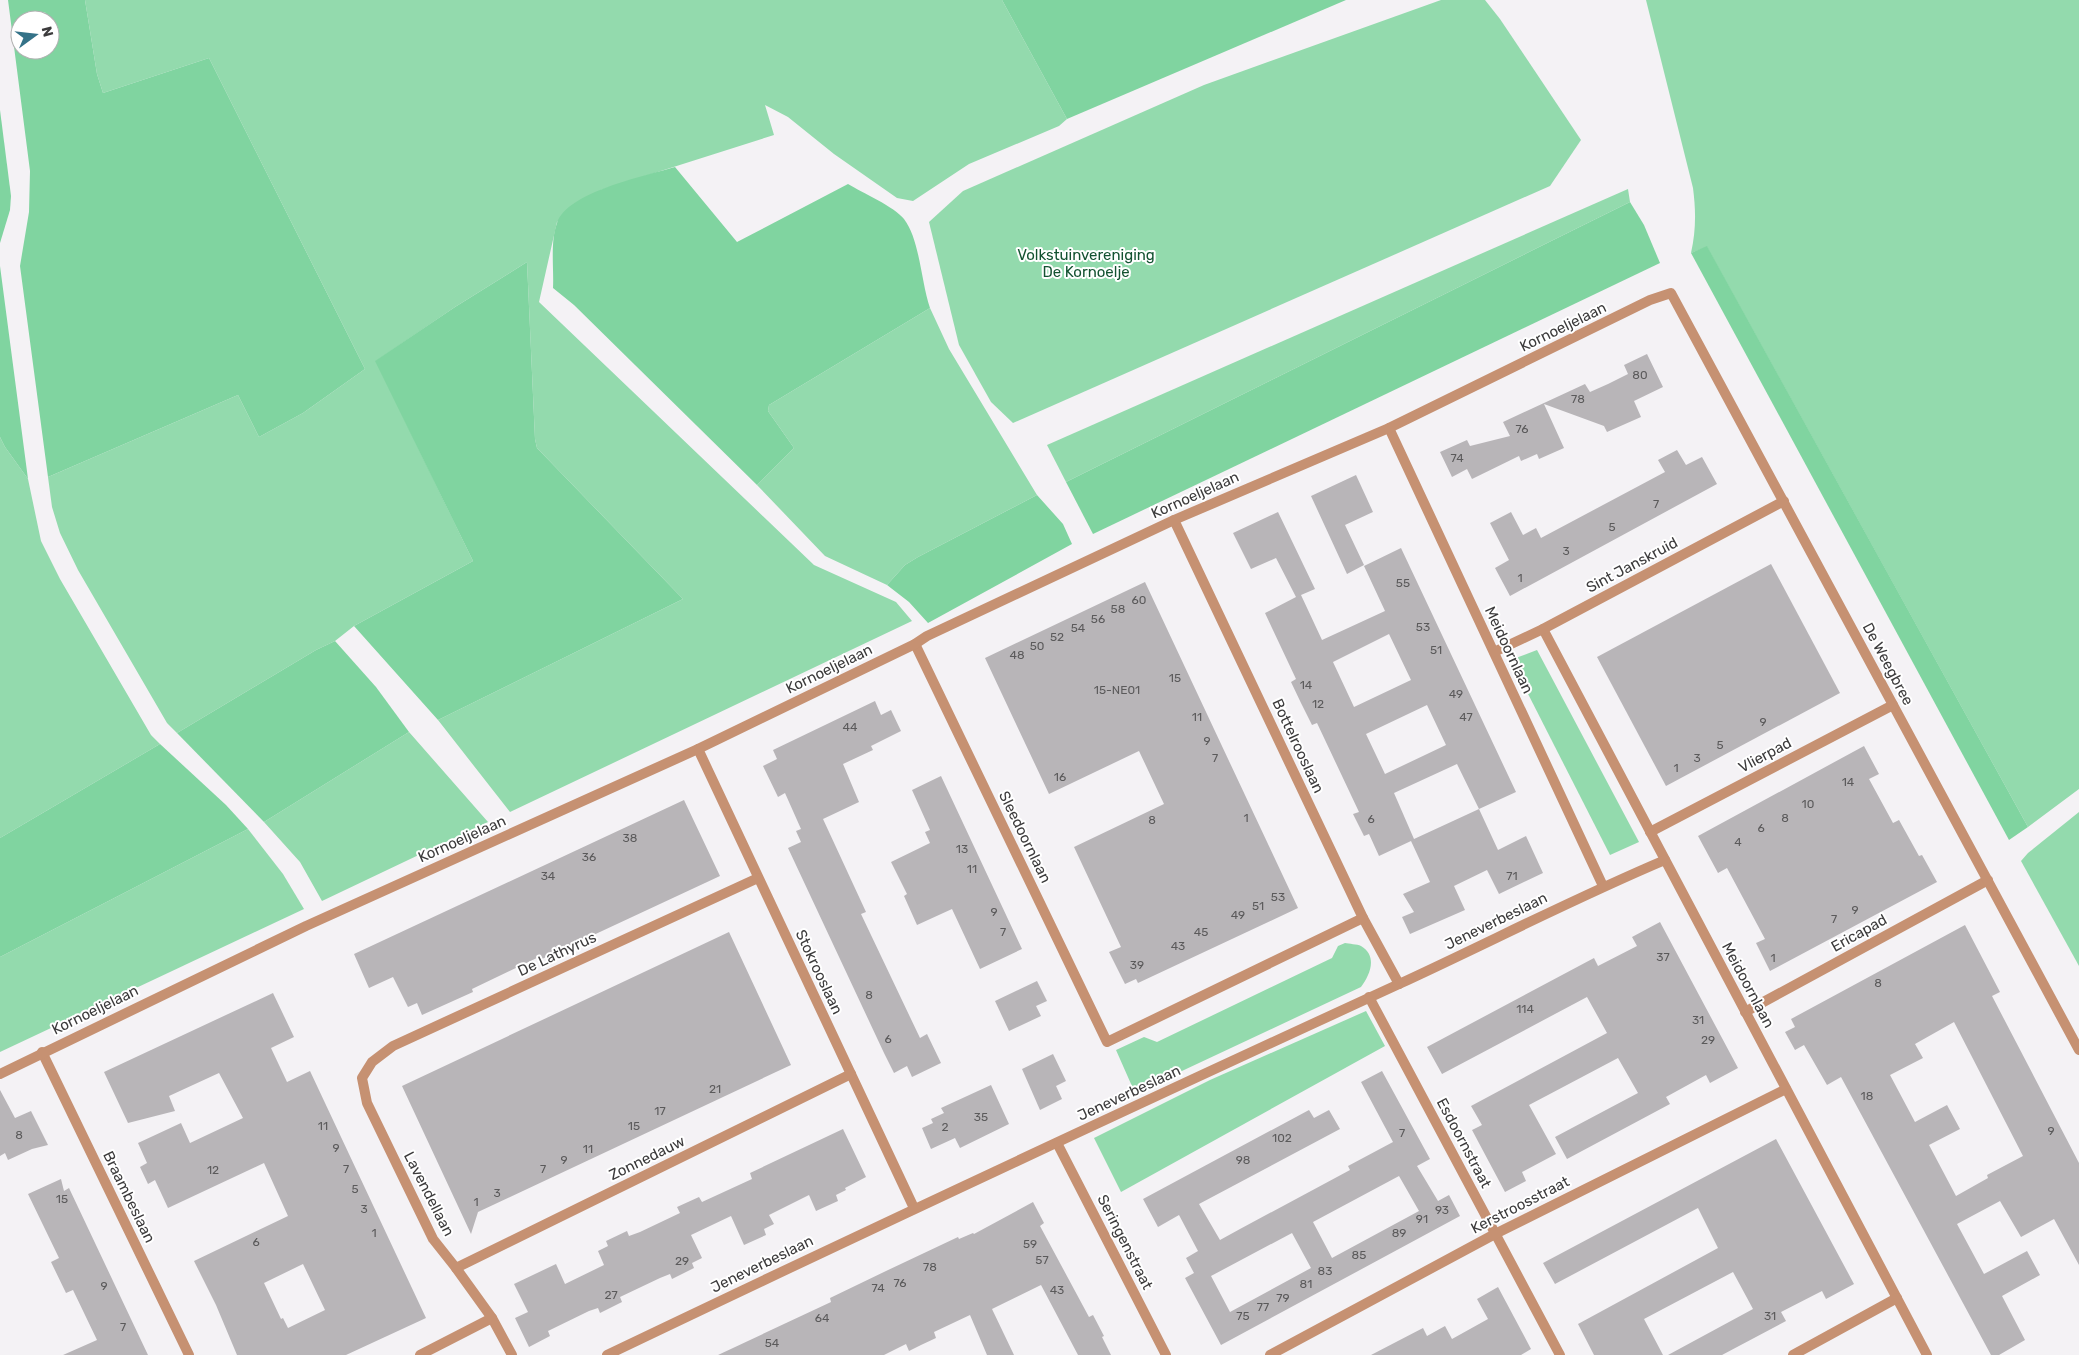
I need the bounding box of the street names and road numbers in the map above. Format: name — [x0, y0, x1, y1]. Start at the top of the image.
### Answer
street label: Kornoeljelaan — [1517, 298, 1609, 356]
street label: Kornoeljelaan — [1148, 468, 1242, 522]
street label: Sint Janskruid — [1583, 533, 1681, 597]
street label: Meidoornlaan — [1481, 604, 1537, 696]
street label: De Weegbree — [1859, 620, 1917, 708]
street label: Kornoeljelaan — [783, 640, 875, 698]
street label: Bottelrooslaan — [1268, 696, 1328, 796]
street label: Vlierpad — [1735, 734, 1795, 776]
street label: Sleedoornlaan — [995, 788, 1055, 886]
street label: Kornoeljelaan — [415, 812, 509, 866]
street label: Jeneverbeslaan — [1442, 888, 1550, 954]
street label: Ericapad — [1828, 910, 1890, 956]
street label: Stokrooslaan — [792, 927, 846, 1017]
street label: De Lathyrus — [515, 928, 599, 980]
street label: Meidoornlaan — [1718, 939, 1778, 1031]
street label: Kornoeljelaan — [49, 981, 141, 1039]
street label: Jeneverbeslaan — [1075, 1061, 1183, 1125]
street label: Esdoornstraat — [1433, 1095, 1495, 1191]
street label: Zonnedauw — [606, 1132, 688, 1184]
street label: Braambeslaan — [99, 1148, 159, 1246]
street label: Lavendellaan — [400, 1149, 458, 1239]
street label: Kerstroosstraat — [1468, 1172, 1572, 1238]
street label: Seringenstraat — [1093, 1192, 1157, 1293]
street label: Jeneverbeslaan — [708, 1231, 816, 1297]

